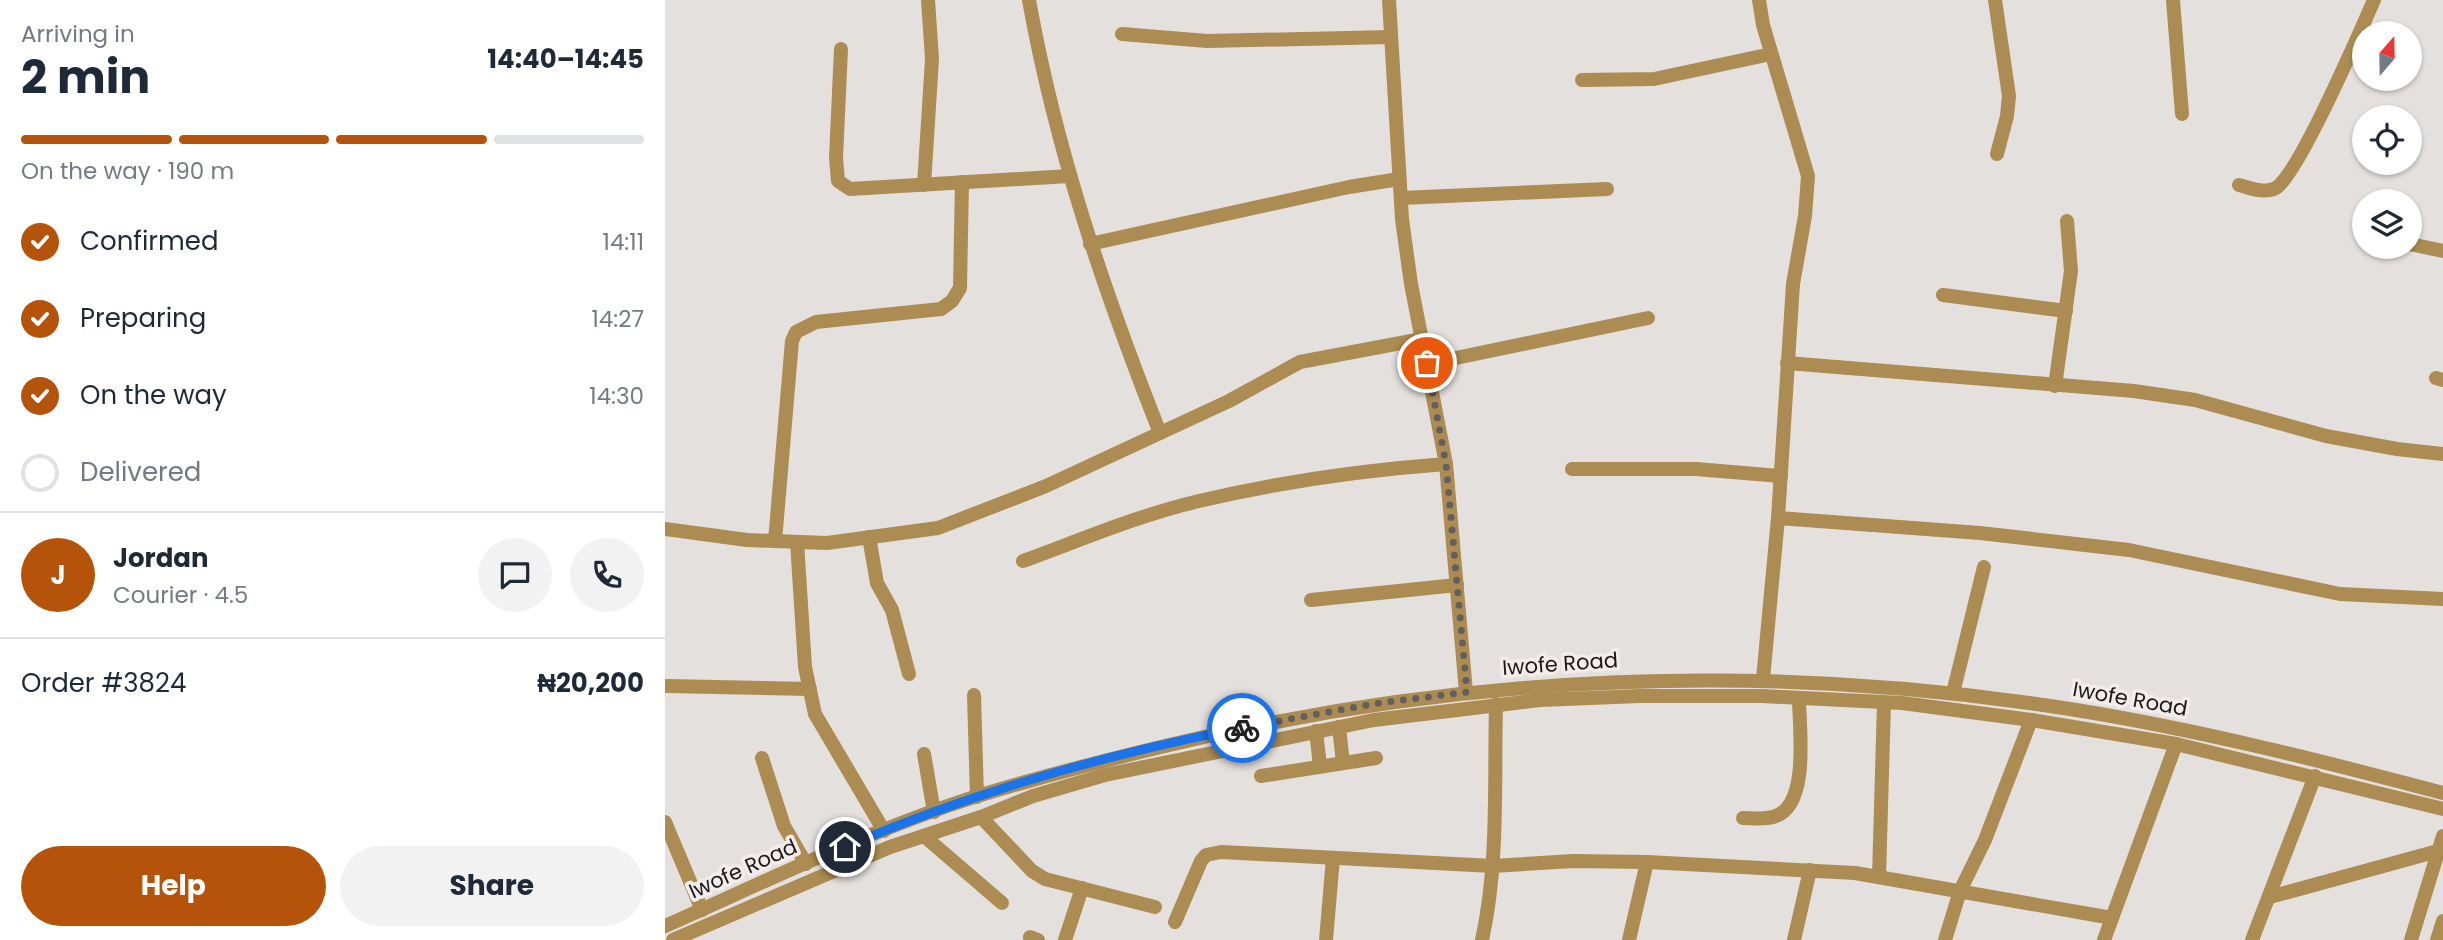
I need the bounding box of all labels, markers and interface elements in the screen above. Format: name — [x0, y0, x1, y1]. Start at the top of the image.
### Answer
text: Arriving in — [21, 18, 135, 50]
north arrow — [2352, 21, 2422, 91]
map controls — [2352, 21, 2422, 259]
text: 14:40–14:45 — [487, 41, 644, 77]
text: 2 min — [21, 45, 150, 109]
button: locate — [2352, 105, 2422, 175]
text: On the way · 190 m — [21, 155, 234, 187]
button: layers — [2352, 189, 2422, 259]
icon: check — [21, 223, 59, 261]
text: Confirmed — [80, 223, 218, 259]
text: 14:11 — [603, 226, 644, 258]
icon: check — [21, 300, 59, 338]
text: Preparing — [80, 300, 206, 336]
text: 14:27 — [591, 303, 644, 335]
pin — [1397, 333, 1457, 393]
icon: bag — [1408, 344, 1446, 382]
icon: check — [21, 377, 59, 415]
text: On the way — [80, 377, 227, 413]
text: 14:30 — [589, 380, 644, 412]
text: Delivered — [80, 454, 201, 490]
button: chat — [478, 538, 552, 612]
button: phone — [570, 538, 644, 612]
text: Jordan — [113, 540, 209, 576]
text: J — [50, 557, 66, 593]
text: Courier · 4.5 — [113, 579, 248, 611]
street label: Iwofe Road — [1501, 645, 1619, 682]
text: Order #3824 — [21, 665, 186, 701]
text: ₦20,200 — [537, 665, 644, 701]
street label: Iwofe Road — [2070, 674, 2190, 723]
courier — [1207, 693, 1277, 763]
icon: bike — [1223, 709, 1261, 747]
pin — [815, 817, 875, 877]
icon: home — [826, 828, 864, 866]
street label: Iwofe Road — [684, 832, 802, 905]
button: Help — [21, 846, 326, 926]
button: Share — [340, 846, 644, 926]

